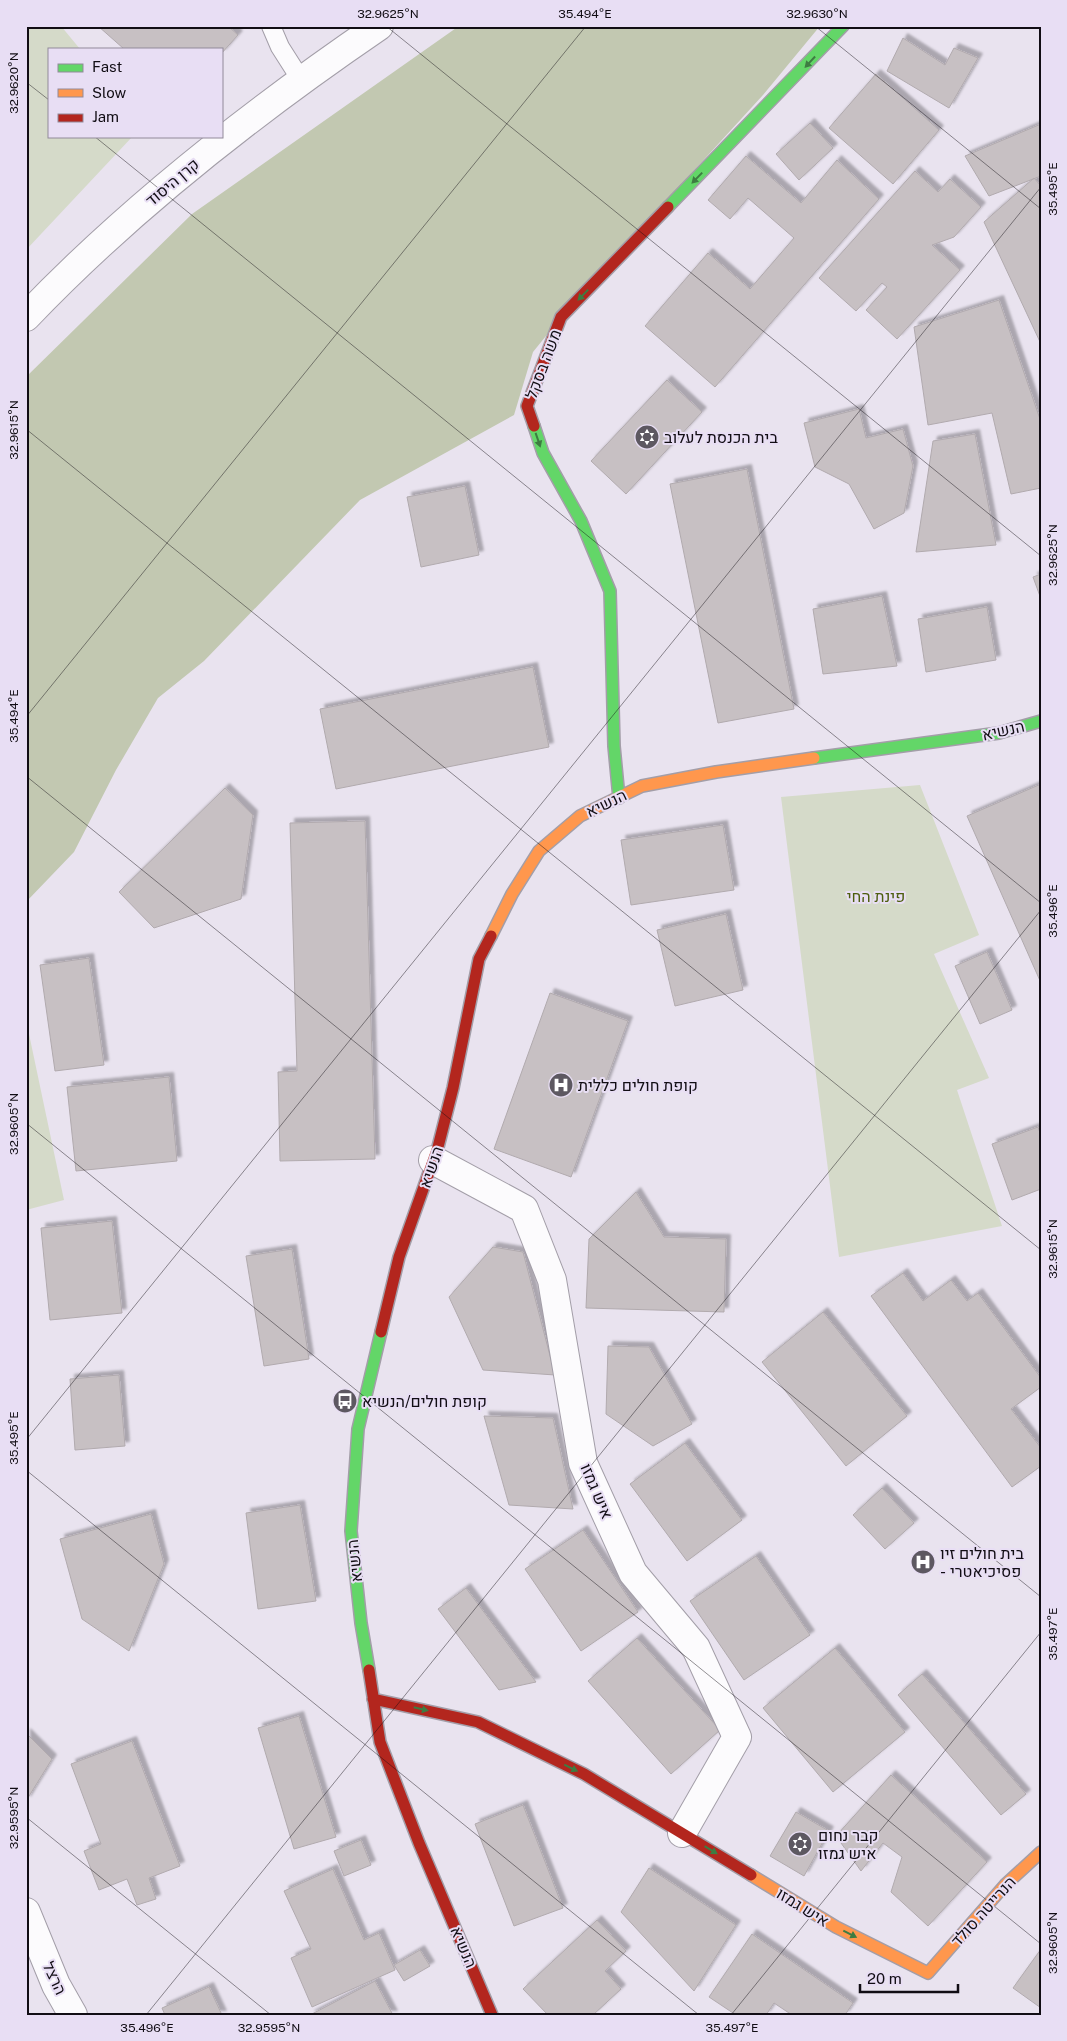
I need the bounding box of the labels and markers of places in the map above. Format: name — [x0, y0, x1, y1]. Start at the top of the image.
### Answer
synagogue icon: בית הכנסת לעלוב — [634, 424, 660, 450]
place label: בית הכנסת לעלוב — [664, 428, 778, 447]
hospital icon: קופת חולים כללית — [548, 1072, 574, 1098]
place label: קופת חולים כללית — [578, 1076, 698, 1095]
bus stop icon: קופת חולים/הנשיא — [332, 1388, 358, 1414]
place label: קופת חולים/הנשיא — [362, 1392, 487, 1411]
place label: בית חולים זיו - פסיכיאטרי — [940, 1544, 1024, 1581]
hospital icon: בית חולים זיו - פסיכיאטרי — [910, 1549, 936, 1575]
place label: קבר נחום איש גמזו — [818, 1826, 879, 1863]
synagogue icon: קבר נחום איש גמזו — [787, 1831, 813, 1857]

